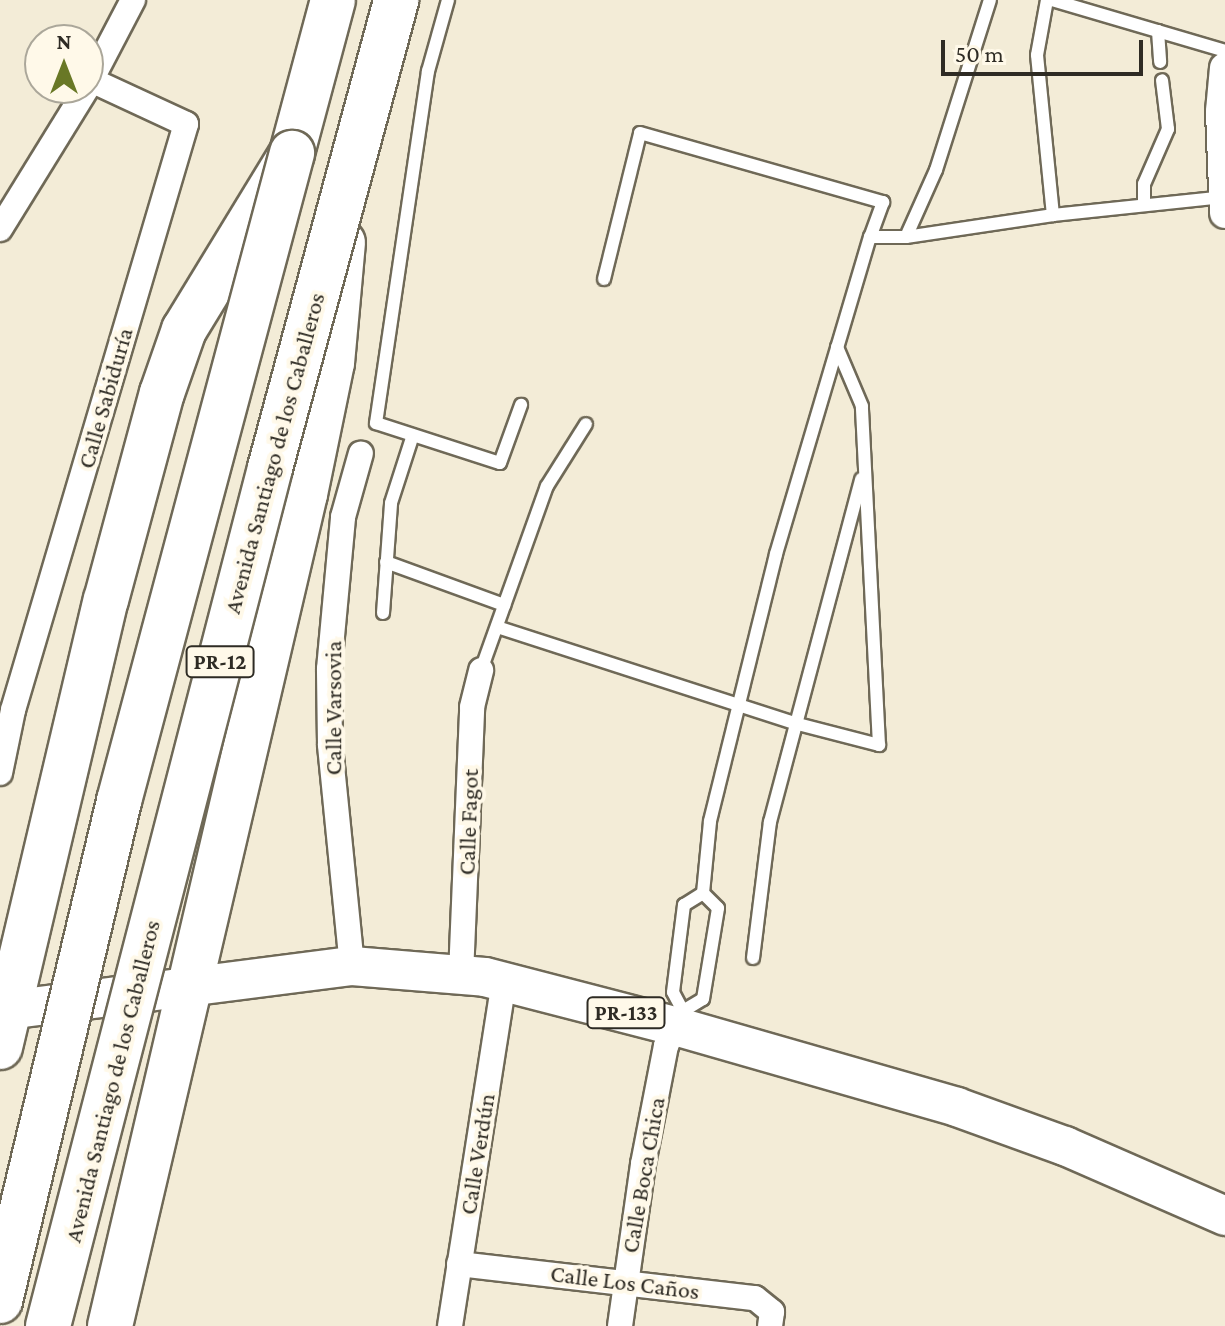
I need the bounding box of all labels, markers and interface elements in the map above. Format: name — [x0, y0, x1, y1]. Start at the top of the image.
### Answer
north arrow — [24, 24, 104, 104]
scale bar — [945, 24, 1147, 74]
text: N — [57, 29, 72, 54]
text: 50 m — [955, 40, 1004, 67]
street label: Avenida Santiago de los Caballeros — [217, 289, 331, 617]
street label: Calle Sabiduría — [71, 324, 139, 472]
street label: Calle Varsovia — [319, 641, 347, 775]
road number: PR-12 — [184, 644, 256, 680]
street label: Calle Fagot — [452, 768, 484, 876]
street label: Avenida Santiago de los Caballeros — [58, 917, 166, 1245]
road number: PR-133 — [586, 995, 666, 1031]
street label: Calle Verdún — [453, 1091, 501, 1217]
street label: Calle Boca Chica — [615, 1095, 671, 1255]
street label: Calle Los Caños — [549, 1259, 701, 1305]

